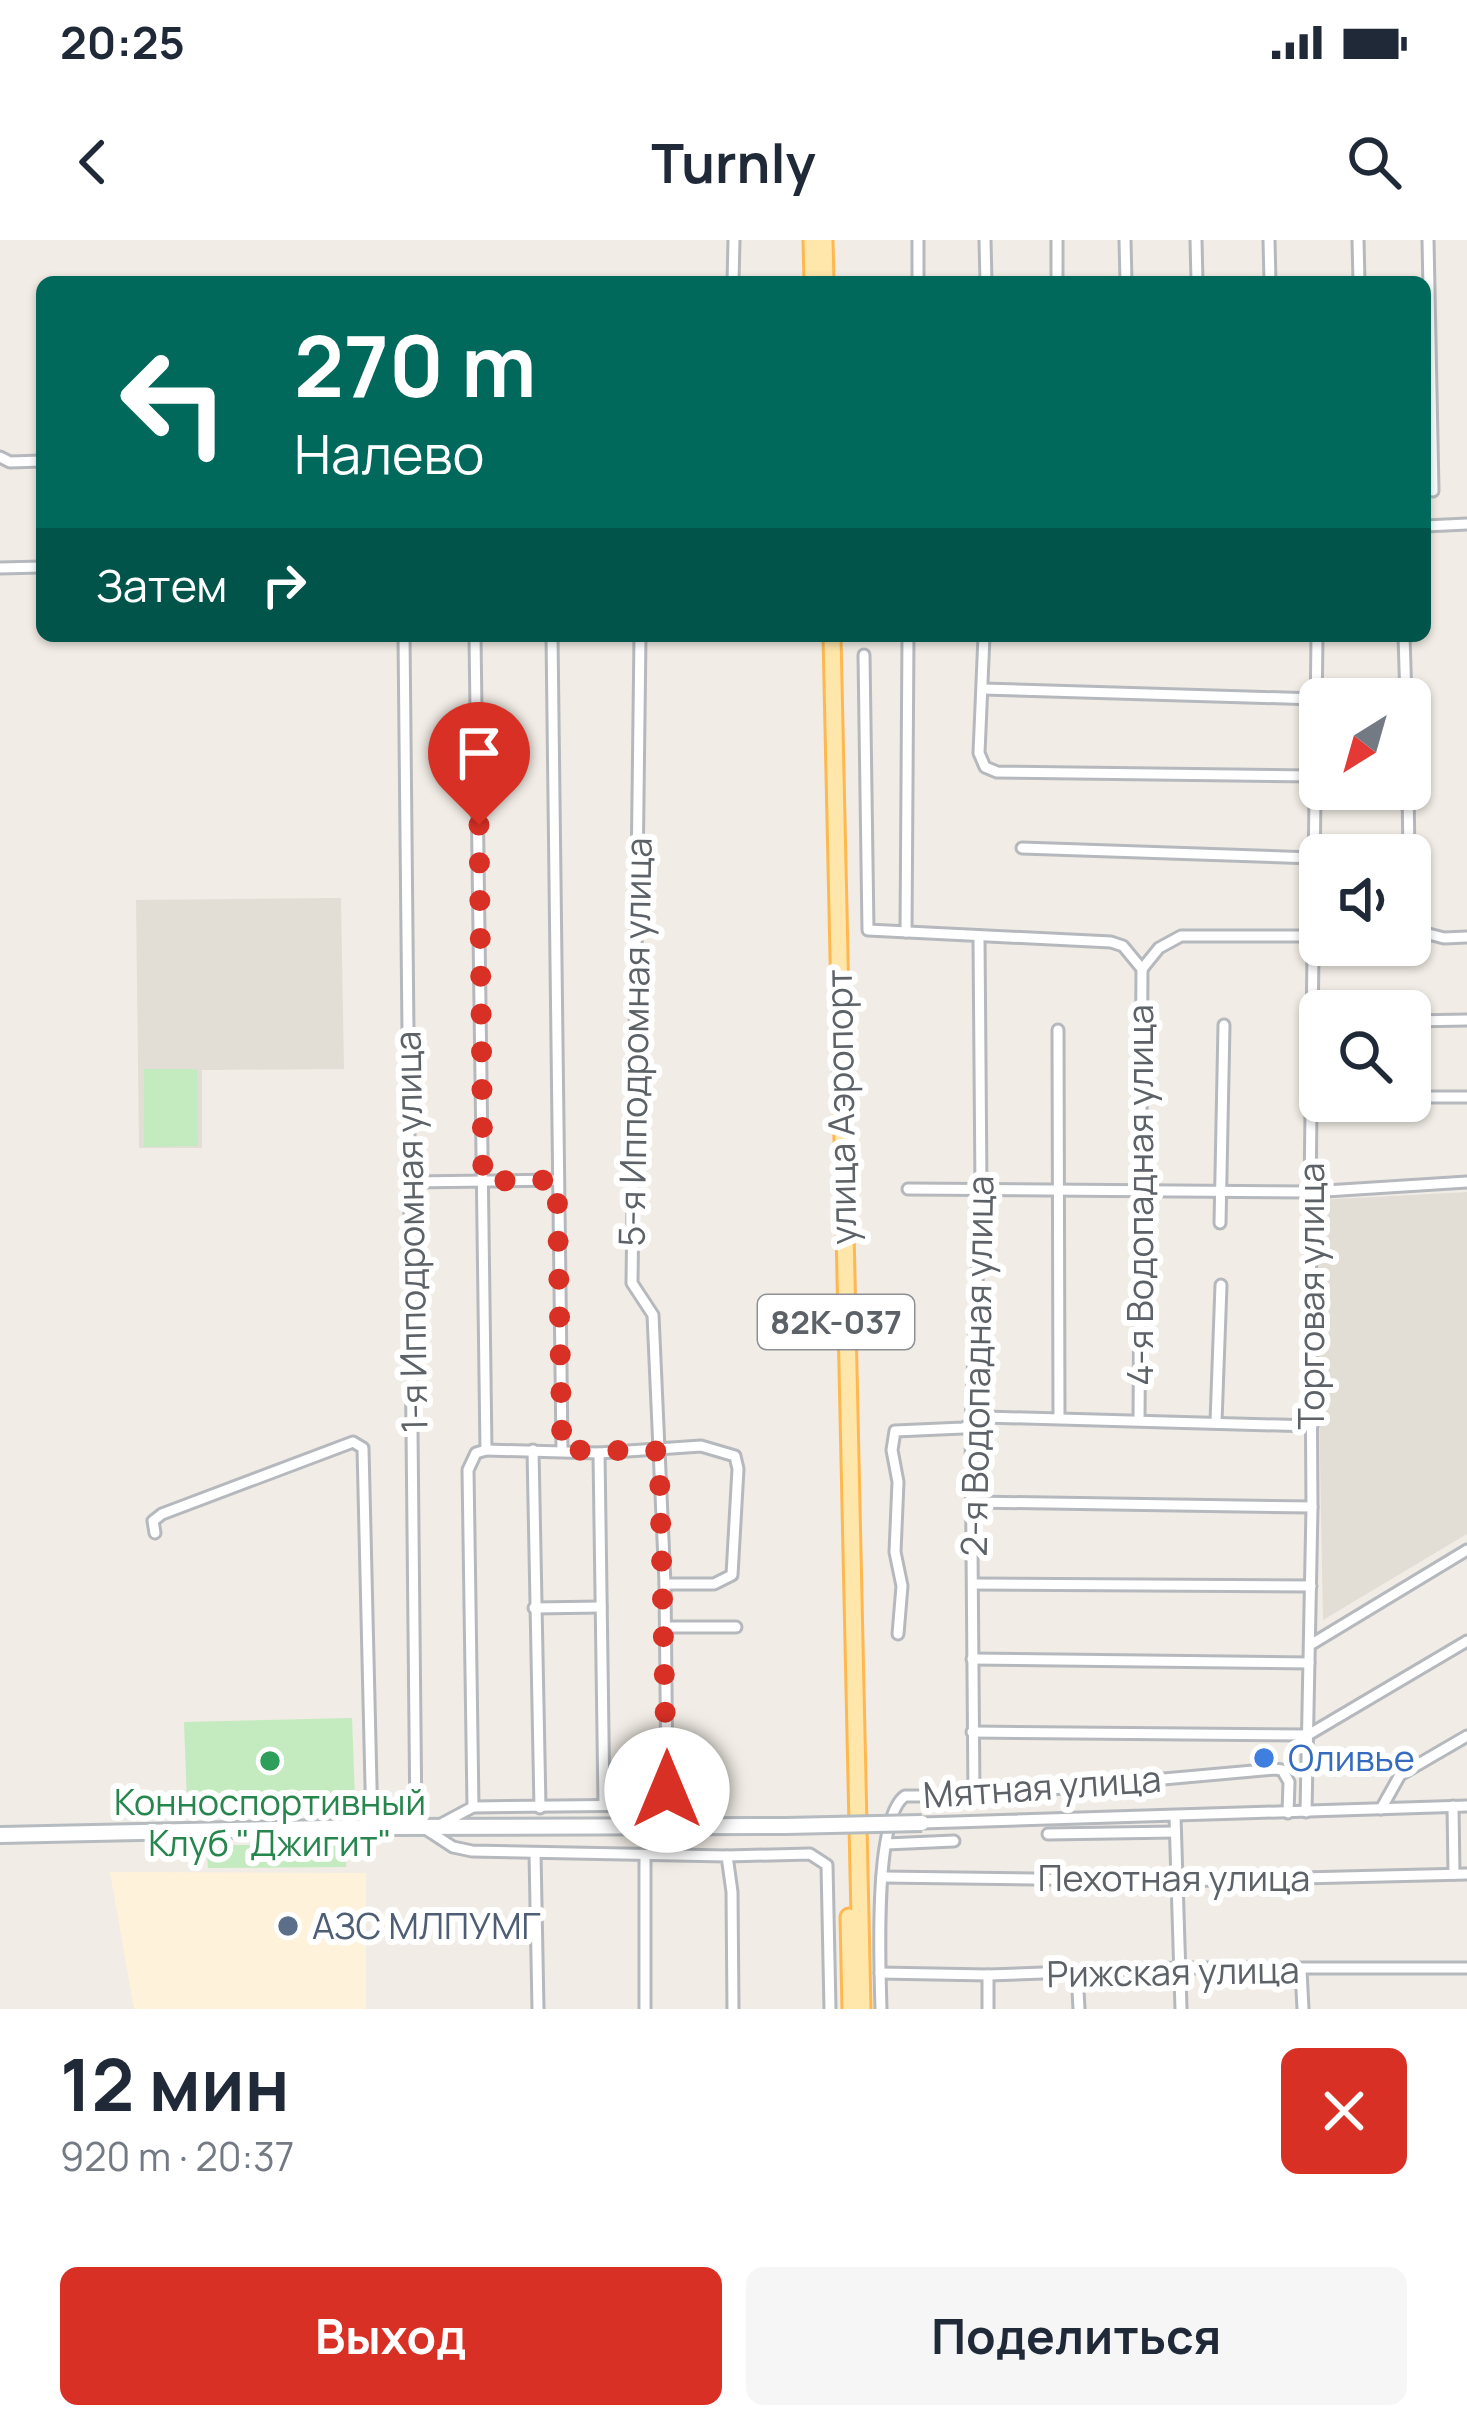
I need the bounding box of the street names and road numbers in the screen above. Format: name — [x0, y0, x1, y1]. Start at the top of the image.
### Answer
street label: 5-я Ипподромная улица — [606, 837, 663, 1247]
street label: улица Аэропорт — [814, 969, 867, 1245]
street label: 4-я Водопадная улица — [1115, 1004, 1164, 1386]
street label: 1-я Ипподромная улица — [382, 1030, 439, 1434]
street label: Торговая улица — [1286, 1163, 1335, 1429]
street label: 2-я Водопадная улица — [949, 1175, 1004, 1557]
road number: 82К-037 — [758, 1295, 914, 1349]
street label: Мятная улица — [921, 1754, 1163, 1819]
street label: Пехотная улица — [1038, 1853, 1310, 1902]
street label: Рижская улица — [1046, 1945, 1300, 1998]

